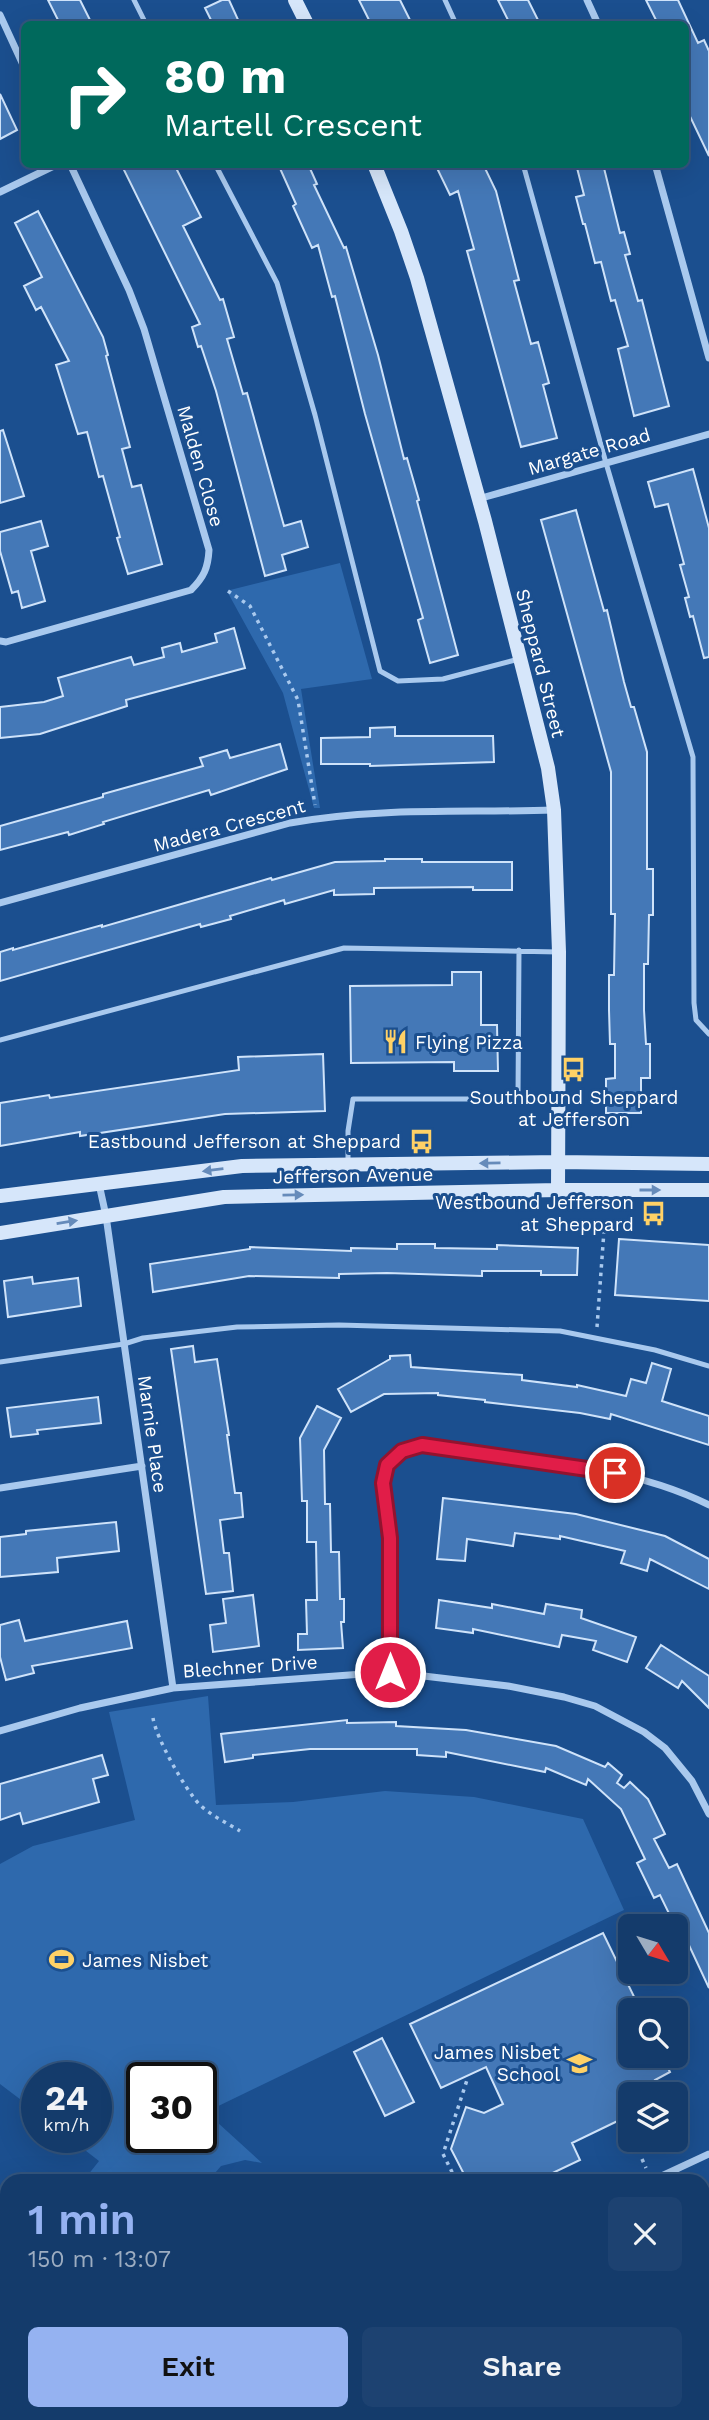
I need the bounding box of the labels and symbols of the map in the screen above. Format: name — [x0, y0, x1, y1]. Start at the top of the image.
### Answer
street label: Malden Close — [172, 403, 229, 529]
street label: Margate Road — [525, 423, 653, 480]
street label: Sheppard Street — [511, 586, 570, 740]
street label: Madera Crescent — [150, 794, 308, 857]
restaurant icon: Flying Pizza — [381, 1028, 409, 1056]
place label: Flying Pizza — [415, 1031, 523, 1054]
bus stop icon: Southbound Sheppard at Jefferson — [560, 1055, 588, 1083]
place label: Southbound Sheppard at Jefferson — [469, 1086, 679, 1131]
bus stop icon: Eastbound Jefferson at Sheppard — [407, 1127, 435, 1155]
place label: Eastbound Jefferson at Sheppard — [88, 1130, 401, 1153]
one-way arrow — [478, 1157, 500, 1169]
street label: Jefferson Avenue — [273, 1163, 433, 1188]
one-way arrow — [202, 1164, 224, 1175]
one-way arrow — [640, 1184, 662, 1196]
one-way arrow — [282, 1190, 304, 1201]
place label: Westbound Jefferson at Sheppard — [435, 1191, 634, 1236]
bus stop icon: Westbound Jefferson at Sheppard — [640, 1199, 668, 1227]
one-way arrow — [57, 1217, 79, 1228]
street label: Marnie Place — [133, 1374, 172, 1494]
pin — [585, 1443, 645, 1503]
position arrow — [353, 1635, 427, 1709]
street label: Blechner Drive — [182, 1650, 318, 1683]
north arrow — [618, 1914, 688, 1984]
sports icon: James Nisbet — [48, 1946, 76, 1974]
place label: James Nisbet — [82, 1949, 208, 1972]
place label: James Nisbet School — [434, 2041, 560, 2086]
school or university icon: James Nisbet School — [566, 2049, 594, 2077]
speed limit sign: 30 — [126, 2062, 217, 2153]

